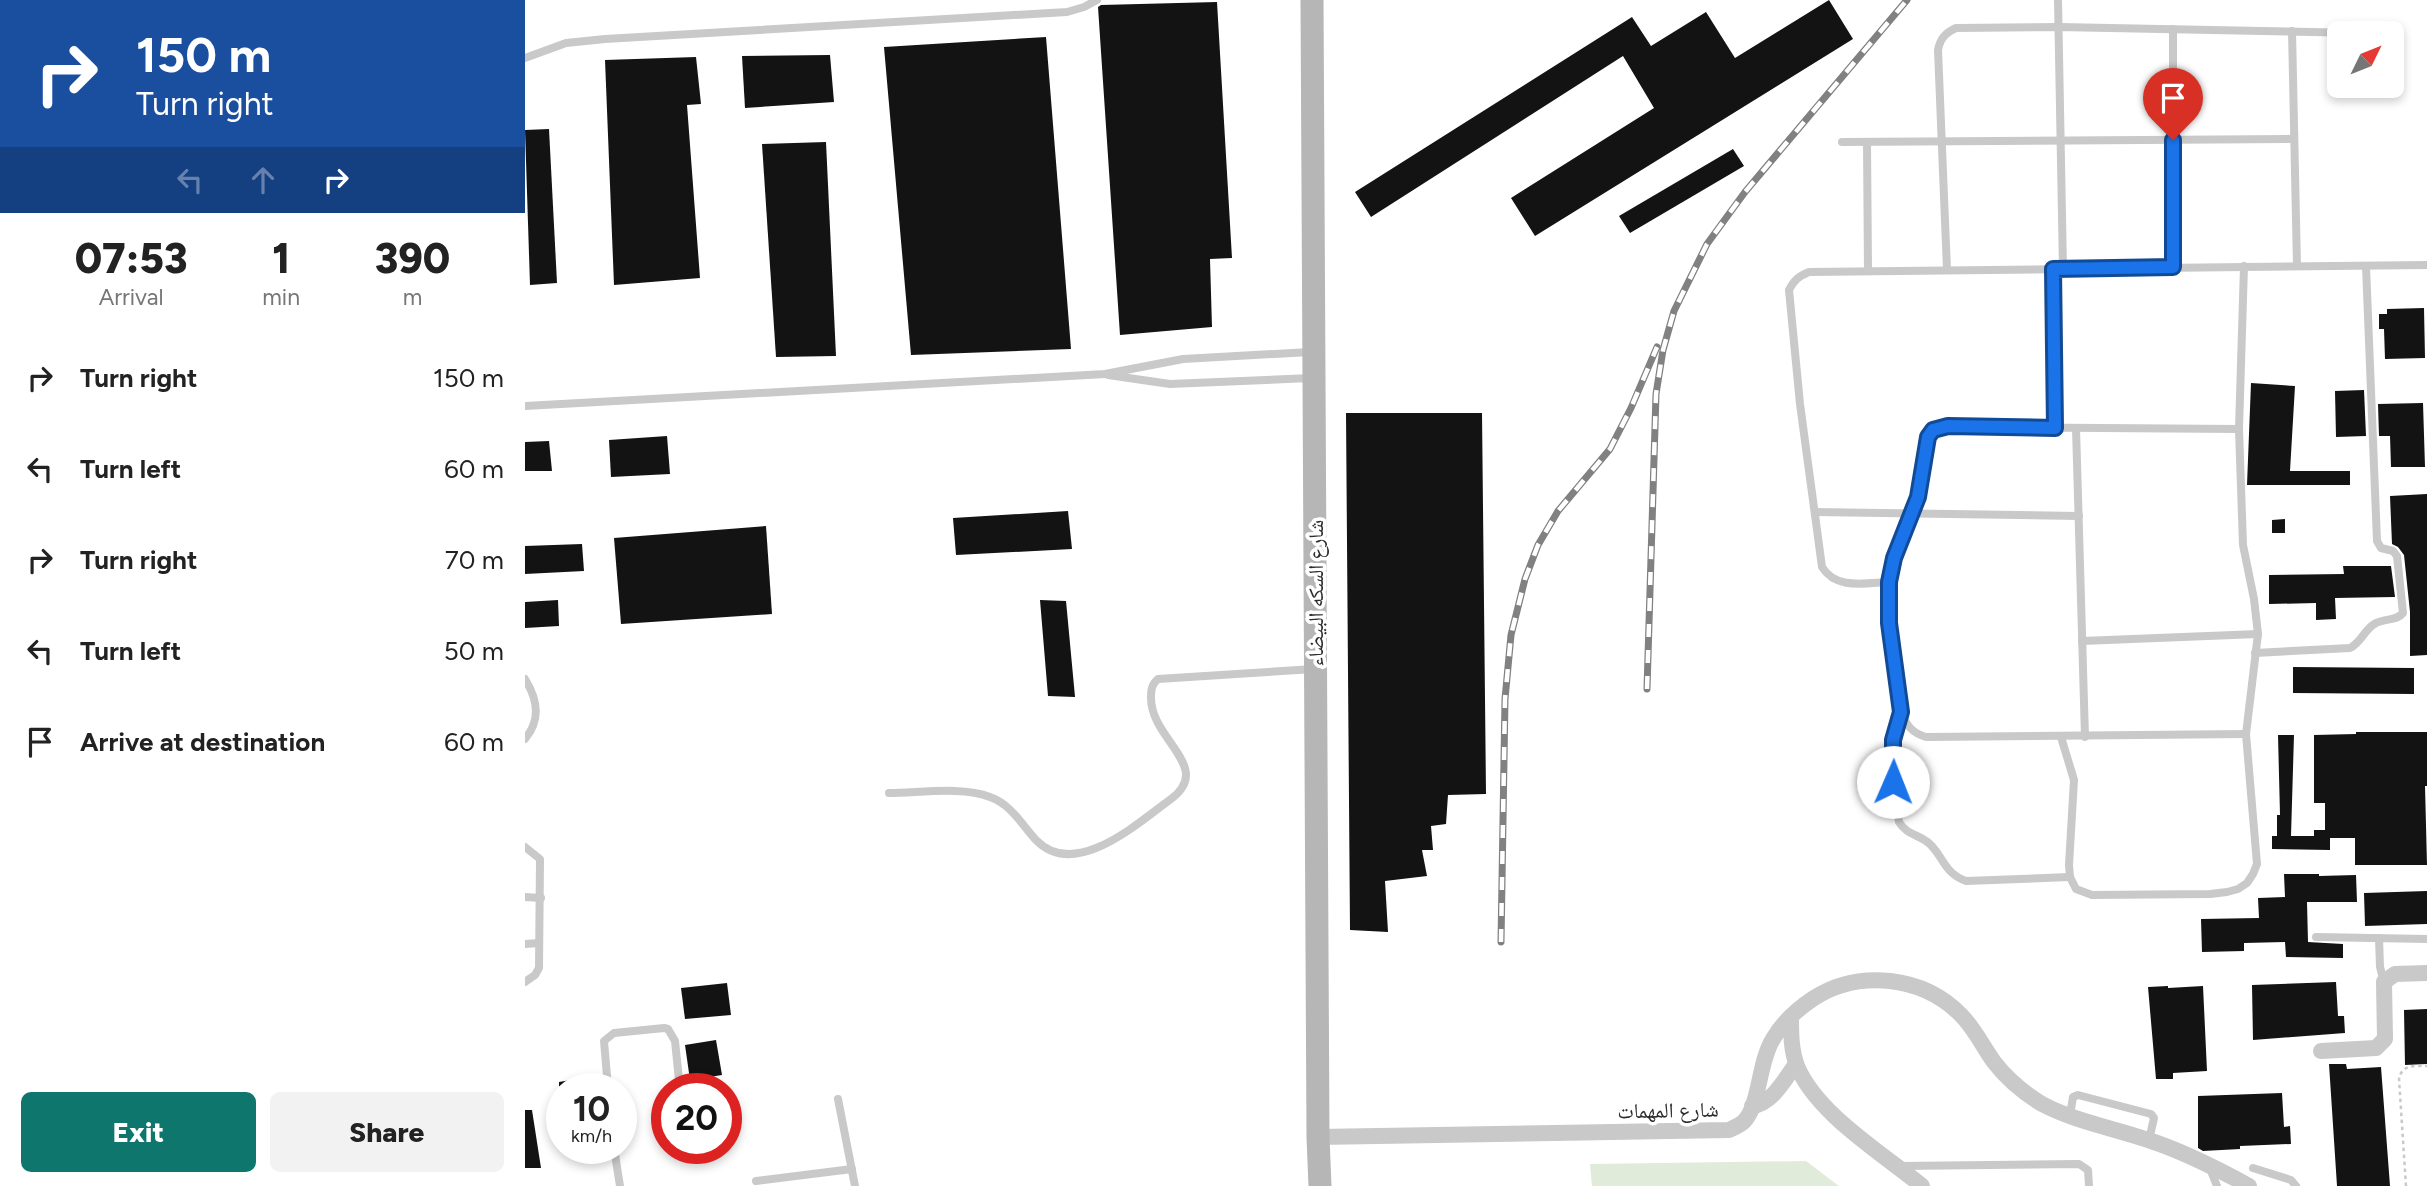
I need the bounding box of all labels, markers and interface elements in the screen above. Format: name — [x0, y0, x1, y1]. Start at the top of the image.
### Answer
north arrow — [2327, 21, 2405, 98]
map controls — [2327, 21, 2404, 98]
text: 150 m — [136, 25, 271, 84]
icon: right — [21, 28, 112, 119]
pin — [2143, 68, 2203, 140]
icon: arrive — [2154, 79, 2192, 117]
text: Turn right — [136, 85, 274, 123]
icon: left — [171, 161, 209, 199]
icon: ahead — [244, 161, 282, 199]
icon: right — [317, 161, 355, 199]
text: 07:53 — [75, 233, 188, 284]
text: 1 — [272, 233, 290, 284]
text: 390 — [375, 233, 450, 284]
text: Arrival — [99, 283, 164, 311]
text: min — [262, 283, 300, 311]
text: m — [403, 283, 422, 311]
icon: right — [21, 359, 59, 397]
text: Turn right — [80, 362, 197, 394]
text: 150 m — [433, 362, 504, 394]
icon: left — [21, 450, 59, 488]
text: Turn left — [80, 453, 181, 485]
text: 60 m — [444, 453, 504, 485]
street label: شارع السكه البيضاء — [1303, 520, 1329, 666]
icon: right — [21, 541, 59, 579]
text: Turn right — [80, 544, 197, 576]
text: 70 m — [445, 544, 504, 576]
icon: left — [21, 632, 59, 670]
text: Turn left — [80, 635, 181, 667]
text: 50 m — [444, 635, 504, 667]
icon: arrive — [21, 723, 59, 761]
text: Arrive at destination — [80, 726, 325, 758]
text: 60 m — [444, 726, 504, 758]
position arrow — [1856, 745, 1930, 819]
speed limit sign: 20 — [651, 1073, 742, 1164]
text: 10 — [573, 1088, 610, 1130]
button: Exit — [21, 1092, 256, 1172]
button: Share — [270, 1092, 504, 1172]
street label: شارع المهمات — [1617, 1097, 1719, 1124]
text: km/h — [571, 1125, 612, 1147]

